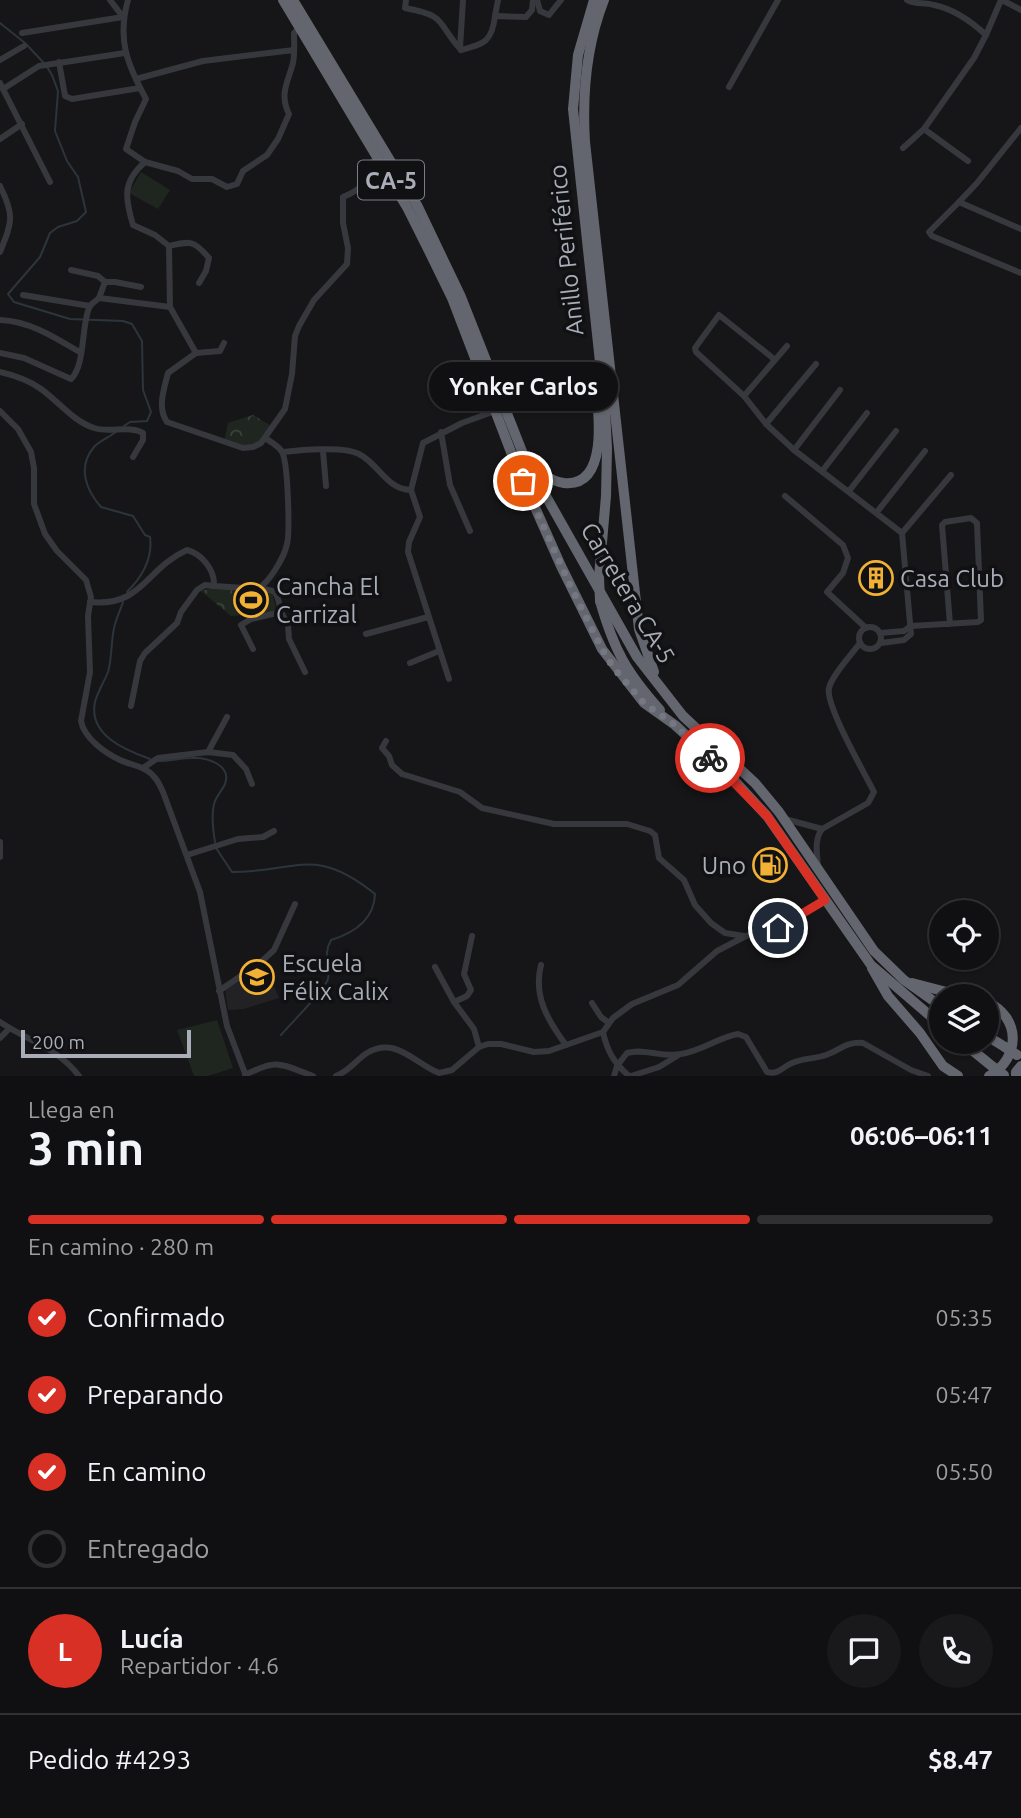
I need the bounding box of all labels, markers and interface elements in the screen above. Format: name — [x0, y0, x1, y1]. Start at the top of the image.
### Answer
road number: CA-5 — [358, 160, 424, 200]
street label: Anillo Periférico — [544, 163, 588, 337]
callout: Yonker Carlos — [428, 362, 618, 411]
text: Yonker Carlos — [449, 374, 598, 399]
pin — [493, 451, 553, 511]
icon: bag — [504, 462, 542, 500]
street label: Carretera CA-5 — [575, 518, 681, 668]
building icon: Casa Club — [857, 559, 895, 597]
place label: Casa Club — [900, 565, 1004, 592]
place label: Cancha El Carrizal — [276, 573, 379, 628]
sports icon: Cancha El Carrizal — [232, 581, 270, 619]
courier — [675, 723, 745, 793]
icon: bike — [691, 739, 729, 777]
fuel station icon: Uno — [751, 846, 789, 884]
place label: Uno — [702, 852, 746, 879]
pin — [748, 898, 808, 958]
map controls — [929, 900, 999, 1054]
button: locate — [929, 900, 999, 970]
icon: home — [759, 909, 797, 947]
place label: Escuela Félix Calix — [282, 950, 389, 1005]
school or university icon: Escuela Félix Calix — [238, 958, 276, 996]
button: layers — [929, 984, 999, 1054]
scale bar — [21, 1027, 191, 1059]
text: 200 m — [32, 1031, 85, 1053]
text: Llega en — [28, 1097, 115, 1122]
text: 06:06–06:11 — [850, 1121, 993, 1150]
text: 3 min — [28, 1122, 144, 1174]
text: En camino · 280 m — [28, 1234, 214, 1259]
icon: check — [28, 1299, 66, 1337]
text: Confirmado — [87, 1303, 225, 1332]
text: 05:35 — [935, 1305, 993, 1330]
icon: check — [28, 1376, 66, 1414]
text: Preparando — [87, 1380, 224, 1409]
text: 05:47 — [935, 1382, 993, 1407]
icon: check — [28, 1453, 66, 1491]
text: En camino — [87, 1457, 207, 1486]
text: 05:50 — [935, 1459, 993, 1484]
text: Entregado — [87, 1534, 210, 1563]
button: chat — [827, 1614, 901, 1688]
button: phone — [919, 1614, 993, 1688]
text: Lucía — [120, 1624, 184, 1653]
text: L — [58, 1637, 72, 1666]
text: Repartidor · 4.6 — [120, 1653, 279, 1678]
text: Pedido #4293 — [28, 1745, 191, 1774]
text: $8.47 — [928, 1745, 993, 1774]

